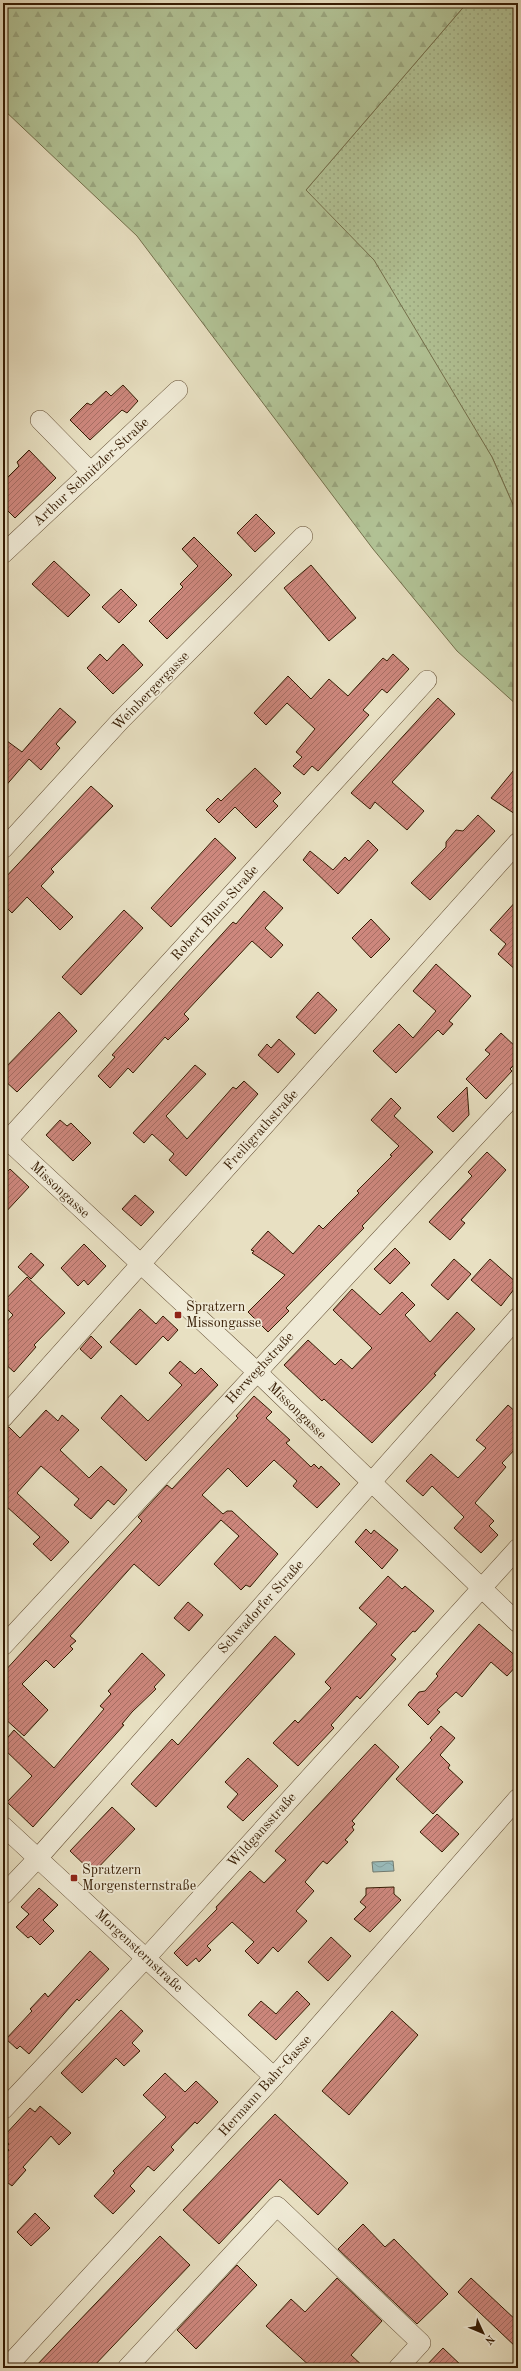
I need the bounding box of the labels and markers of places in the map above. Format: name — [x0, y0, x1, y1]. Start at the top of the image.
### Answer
place label: Spratzern Missongasse — [186, 1300, 261, 1330]
marker: Spratzern Missongasse — [173, 1310, 183, 1320]
place label: Spratzern Morgensternstraße — [82, 1863, 196, 1893]
marker: Spratzern Morgensternstraße — [69, 1873, 79, 1883]

